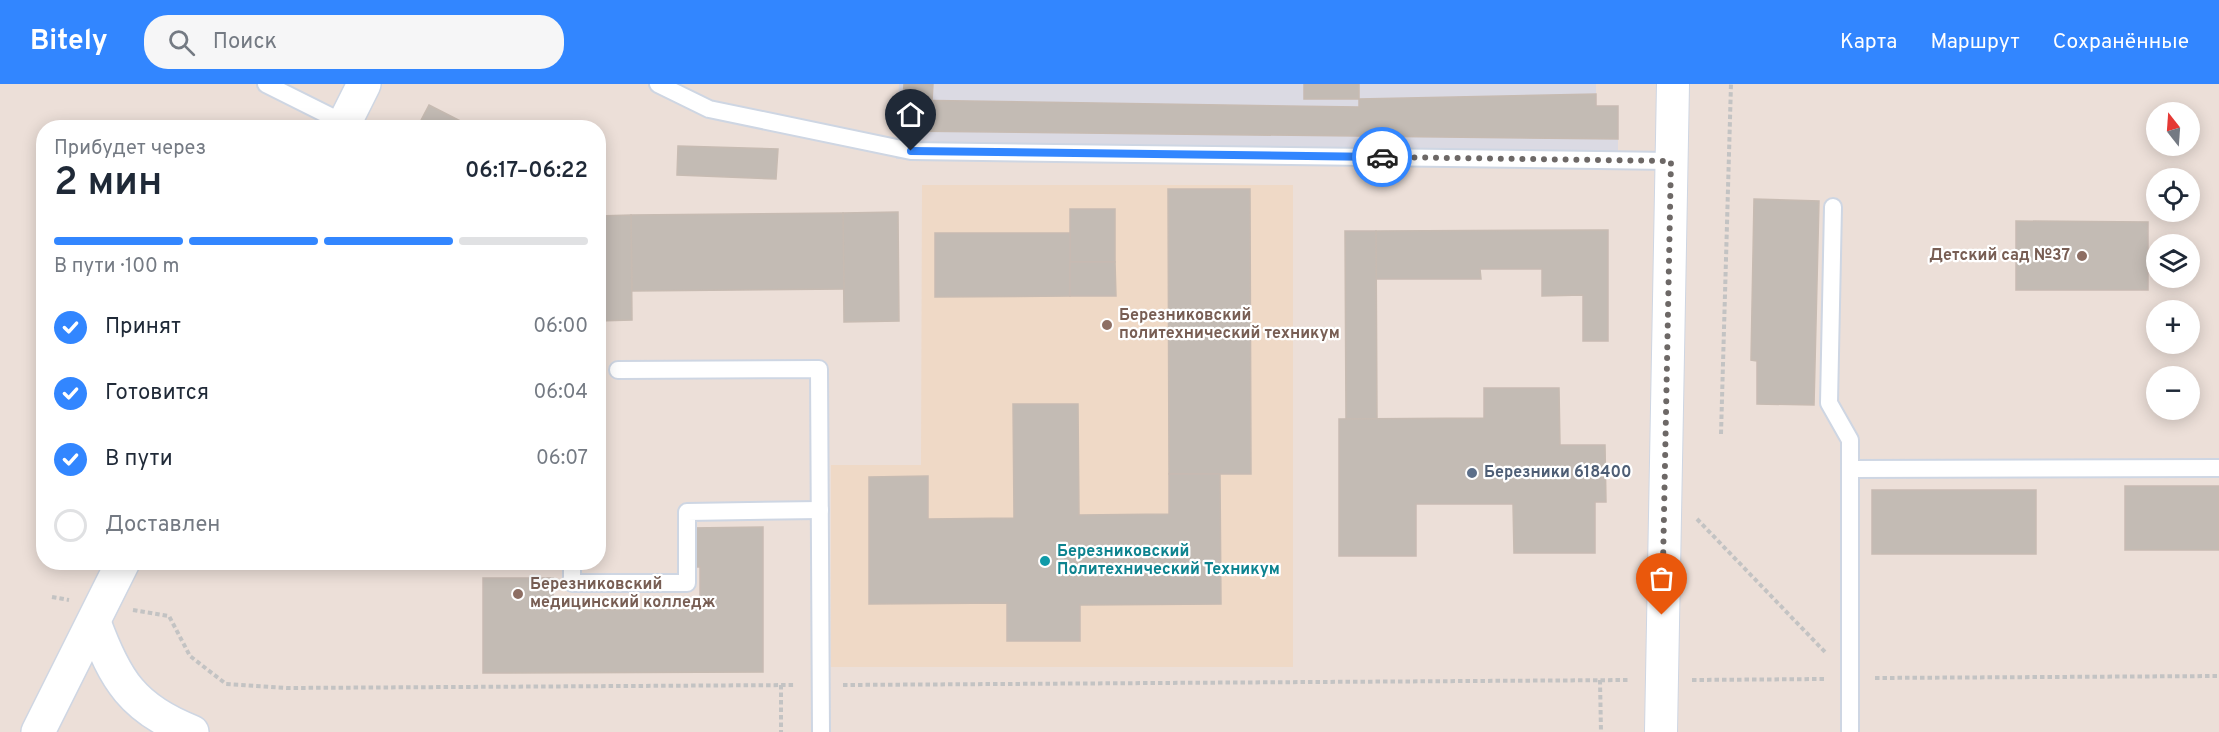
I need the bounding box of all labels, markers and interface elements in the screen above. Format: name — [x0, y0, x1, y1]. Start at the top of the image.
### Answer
search box — [144, 15, 564, 69]
text: Bitely — [30, 24, 108, 60]
icon: search — [165, 26, 198, 59]
text: Поиск — [213, 29, 277, 56]
text: Карта — [1840, 29, 1897, 56]
text: Маршрут — [1930, 29, 2020, 56]
text: Сохранённые — [2053, 29, 2189, 56]
pin — [885, 89, 936, 151]
icon: home — [894, 98, 927, 131]
north arrow — [2146, 102, 2200, 156]
map controls — [2146, 102, 2200, 420]
courier — [1352, 127, 1412, 187]
text: Прибудет через — [54, 136, 206, 162]
icon: car — [1366, 141, 1399, 174]
text: 06:17–06:22 — [465, 158, 588, 185]
text: 2 мин — [54, 160, 162, 209]
button: locate — [2146, 168, 2200, 222]
button: layers — [2146, 234, 2200, 288]
place label: Детский сад №37 — [1929, 246, 2070, 266]
marker: Детский сад №37 — [2075, 249, 2089, 263]
text: В пути · 100 m — [54, 254, 180, 280]
button: + — [2146, 300, 2200, 354]
place label: Березниковский политехнический техникум — [1119, 306, 1340, 344]
icon: check — [54, 311, 87, 344]
text: Принят — [105, 314, 181, 341]
text: 06:00 — [533, 314, 588, 340]
marker: Березниковский политехнический техникум — [1100, 318, 1114, 332]
button: − — [2146, 366, 2200, 420]
icon: check — [54, 377, 87, 410]
text: Готовится — [105, 380, 209, 407]
text: 06:04 — [533, 380, 588, 406]
icon: check — [54, 443, 87, 476]
text: В пути — [105, 446, 173, 473]
text: 06:07 — [536, 446, 588, 472]
place label: Березники 618400 — [1484, 463, 1632, 483]
marker: Березники 618400 — [1465, 466, 1479, 480]
text: Доставлен — [105, 512, 220, 539]
place label: Березниковский Политехнический Техникум — [1057, 542, 1280, 580]
pin — [1636, 553, 1687, 615]
marker: Березниковский Политехнический Техникум — [1038, 554, 1052, 568]
icon: bag — [1645, 562, 1678, 595]
place label: Березниковский медицинский колледж — [530, 575, 716, 613]
marker: Березниковский медицинский колледж — [511, 587, 525, 601]

